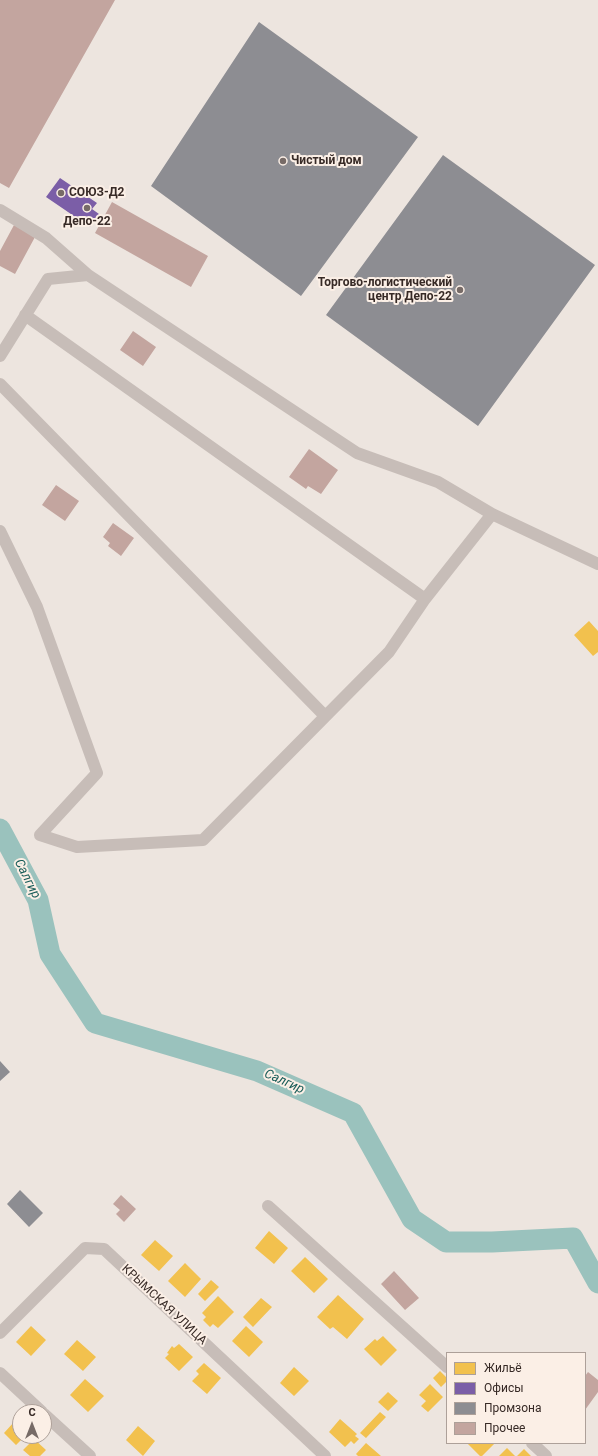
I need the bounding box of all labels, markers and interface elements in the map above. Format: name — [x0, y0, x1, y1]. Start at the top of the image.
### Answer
place label: Чистый дом — [291, 154, 362, 168]
marker: Чистый дом — [278, 156, 288, 166]
place label: СОЮЗ-Д2 — [69, 186, 124, 200]
marker: СОЮЗ-Д2 — [56, 188, 66, 198]
marker: Депо-22 — [82, 203, 92, 213]
place label: Депо-22 — [63, 215, 111, 229]
place label: Торгово-логистический центр Депо-22 — [318, 276, 452, 304]
marker: Торгово-логистический центр Депо-22 — [455, 285, 465, 295]
water label: Салгир — [11, 857, 43, 901]
water label: Салгир — [262, 1066, 306, 1098]
street label: КРЫМСКАЯ УЛИЦА — [118, 1262, 210, 1348]
legend — [446, 1352, 586, 1444]
text: Жильё — [484, 1361, 522, 1375]
text: Офисы — [484, 1381, 524, 1395]
text: Промзона — [484, 1401, 541, 1415]
north arrow — [12, 1404, 52, 1444]
text: С — [28, 1406, 36, 1419]
text: Прочее — [484, 1421, 525, 1435]

